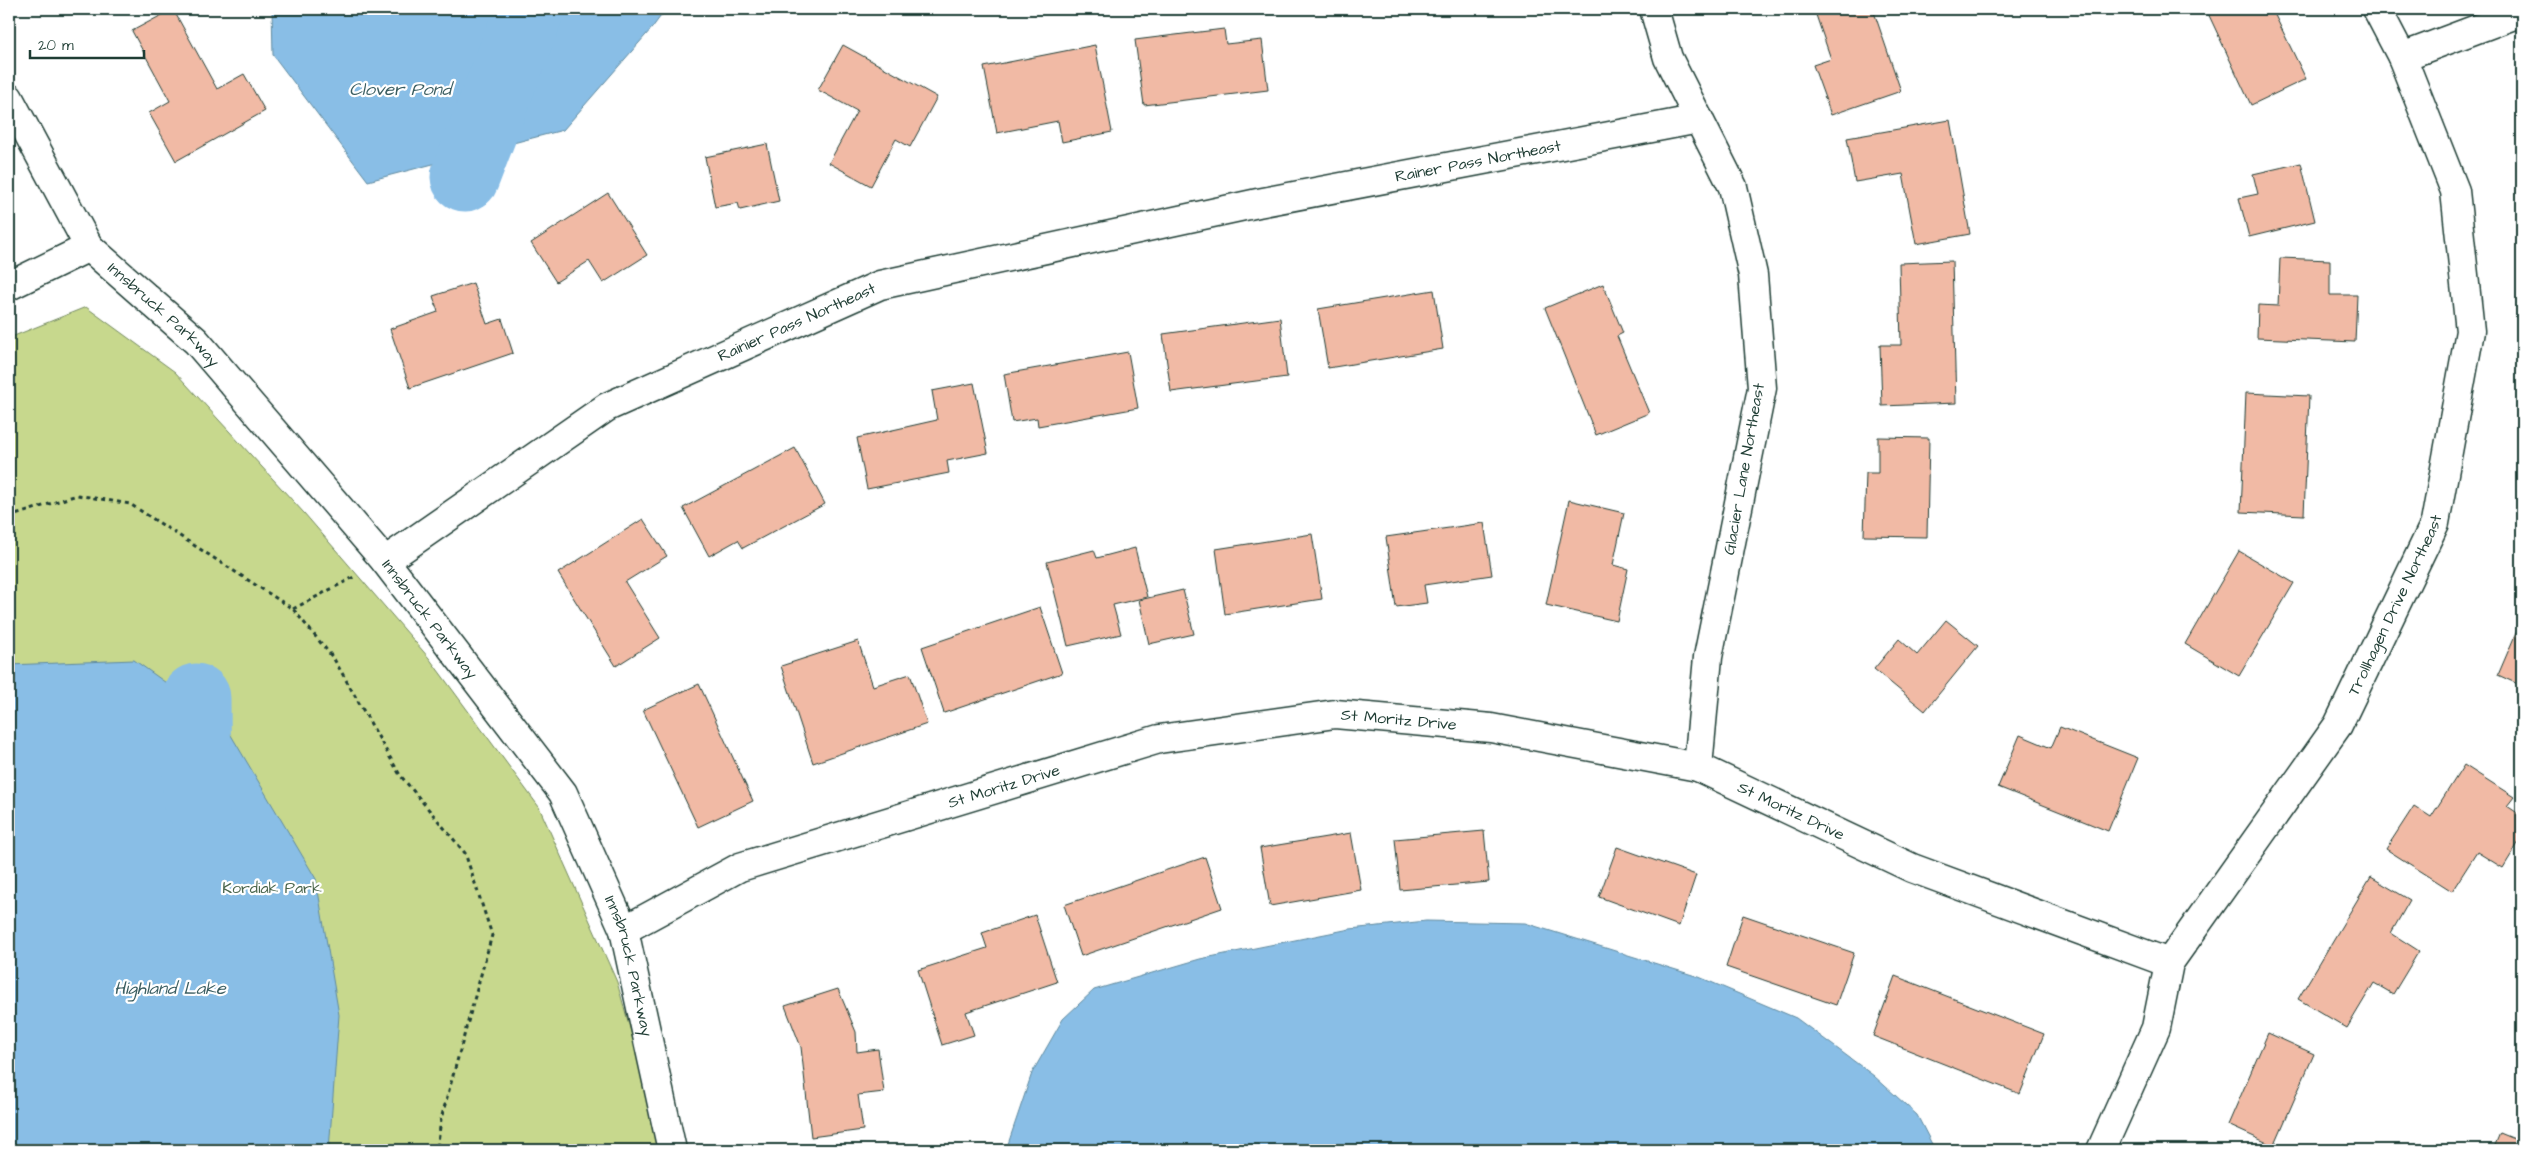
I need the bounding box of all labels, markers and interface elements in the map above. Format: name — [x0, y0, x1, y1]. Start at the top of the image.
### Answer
scale bar — [30, 28, 144, 60]
text: 20 m — [38, 35, 74, 56]
water label: Clover Pond — [349, 77, 455, 102]
street label: Rainer Pass Northeast — [1393, 134, 1563, 188]
street label: Innsbruck Parkway — [103, 257, 225, 373]
street label: Rainier Pass Northeast — [714, 277, 880, 367]
street label: Glacier Lane Northeast — [1718, 381, 1770, 557]
street label: Trollhagen Drive Northeast — [2343, 512, 2447, 699]
street label: Innsbruck Parkway — [377, 555, 483, 684]
street label: St Moritz Drive — [1340, 704, 1458, 736]
street label: St Moritz Drive — [945, 759, 1063, 814]
street label: St Moritz Drive — [1734, 776, 1848, 846]
park label: Kordiak Park — [222, 877, 322, 899]
street label: Innsbruck Parkway — [599, 892, 658, 1039]
water label: Highland Lake — [114, 976, 227, 1002]

